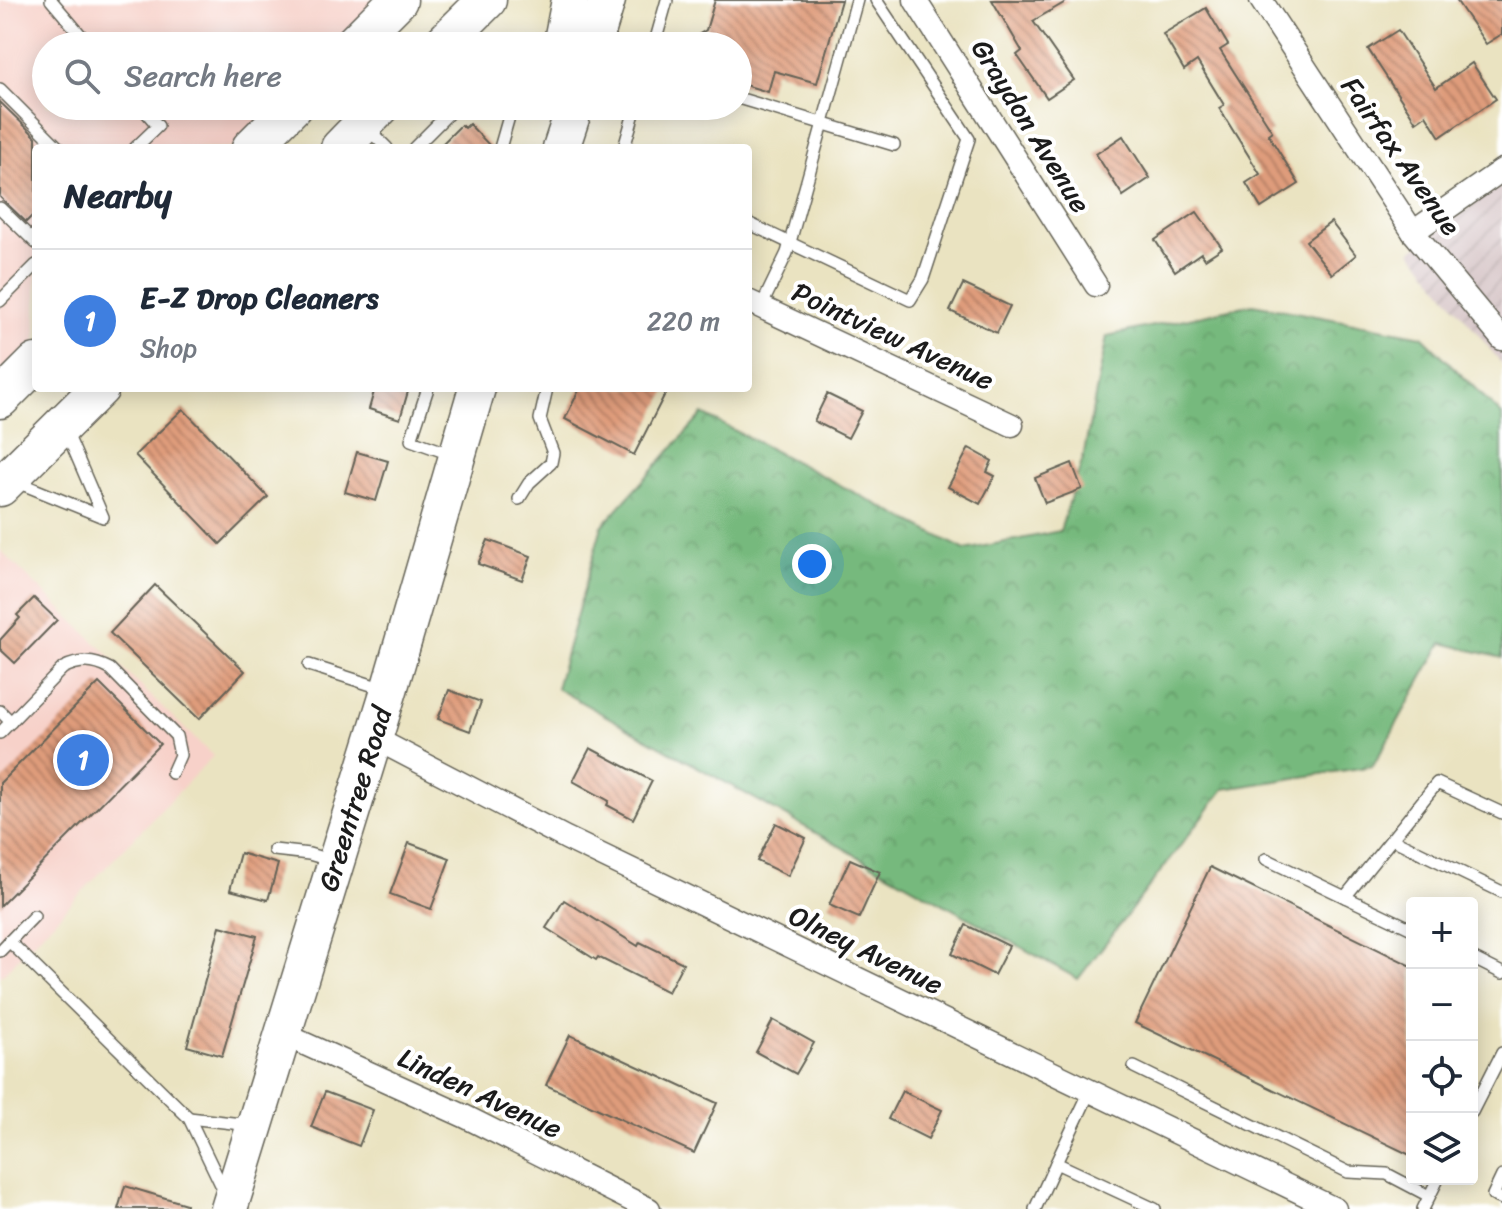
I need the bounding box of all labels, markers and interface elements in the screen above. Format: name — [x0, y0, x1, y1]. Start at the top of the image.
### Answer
street label: Graydon Avenue — [958, 29, 1104, 223]
search box — [32, 32, 752, 120]
text: Search here — [124, 49, 282, 103]
icon: search — [60, 54, 104, 98]
street label: Fairfax Avenue — [1328, 66, 1474, 246]
text: Nearby — [64, 166, 172, 226]
street label: Pointview Avenue — [784, 268, 1002, 404]
text: E-Z Drop Cleaners — [140, 271, 378, 325]
text: 1 — [84, 298, 96, 344]
text: 220 m — [647, 298, 720, 344]
text: Shop — [140, 325, 197, 371]
your location — [792, 544, 832, 584]
street label: Greentree Road — [304, 698, 407, 897]
pin: 1 — [57, 730, 109, 790]
street label: Olney Avenue — [780, 891, 952, 1009]
map controls — [1406, 897, 1478, 1185]
button: + — [1406, 897, 1478, 969]
button: − — [1406, 969, 1478, 1041]
street label: Linden Avenue — [390, 1033, 570, 1153]
button: locate — [1406, 1041, 1478, 1113]
button: layers — [1406, 1113, 1478, 1185]

